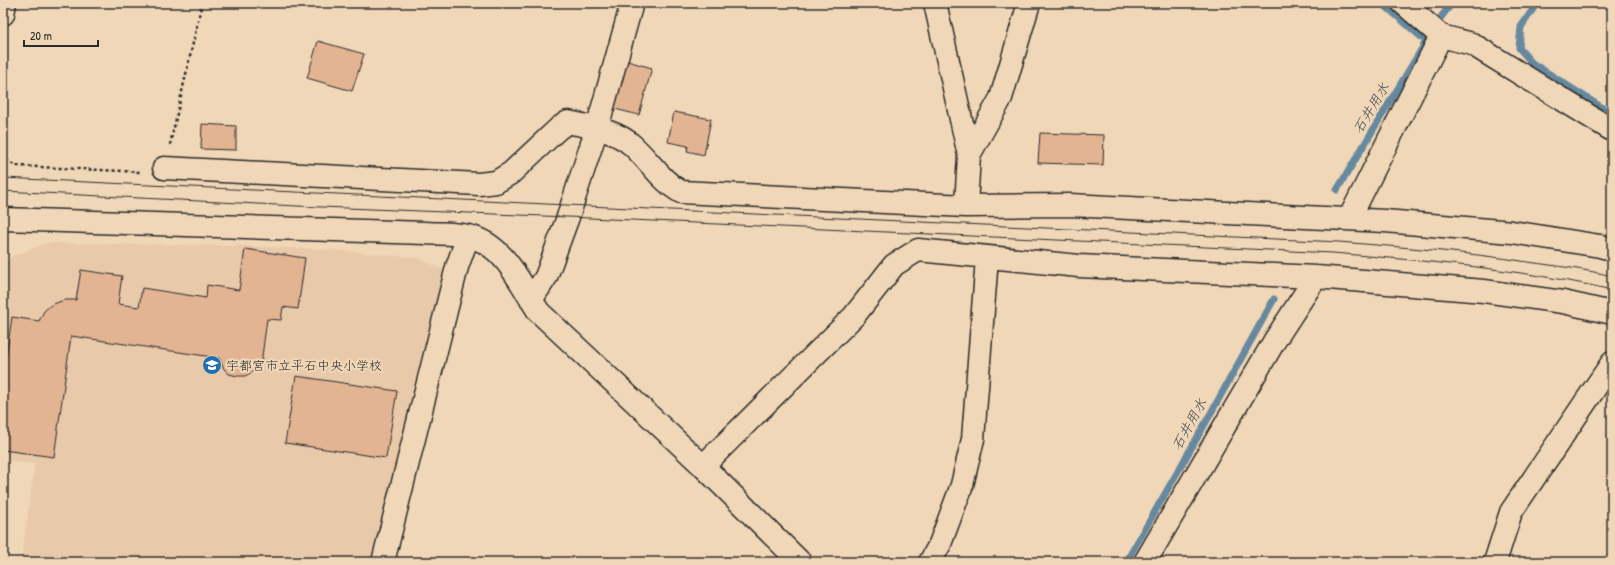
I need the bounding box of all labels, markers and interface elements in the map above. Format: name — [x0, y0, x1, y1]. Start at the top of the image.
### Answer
scale bar — [24, 22, 98, 48]
text: 20 m — [30, 27, 52, 44]
water label: 石井用水 — [1348, 79, 1393, 137]
school or university icon: 宇都宮市立平石中央小学校 — [201, 354, 223, 376]
place label: 宇都宮市立平石中央小学校 — [226, 356, 382, 374]
water label: 石井用水 — [1167, 395, 1210, 453]

